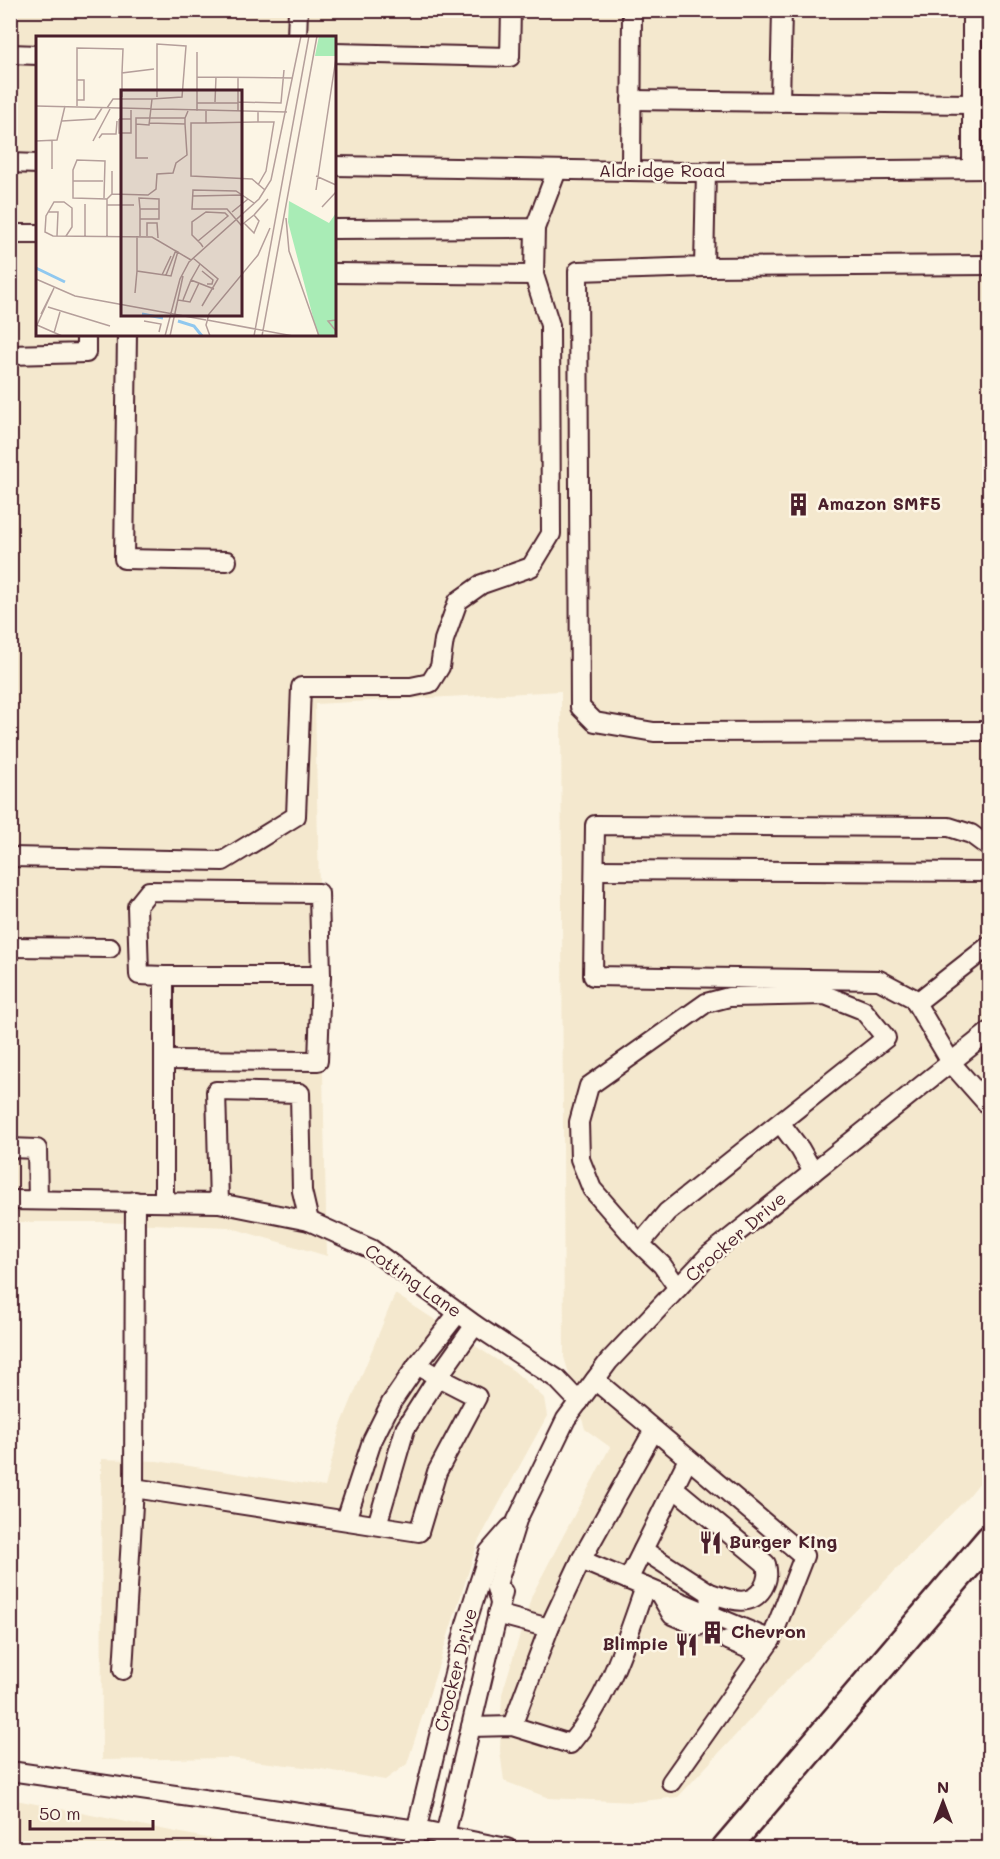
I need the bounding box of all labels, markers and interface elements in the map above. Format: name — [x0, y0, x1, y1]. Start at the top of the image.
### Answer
inset map — [36, 36, 336, 336]
street label: Aldridge Road — [599, 158, 725, 182]
building icon: Amazon SMF5 — [786, 491, 812, 517]
place label: Amazon SMF5 — [817, 491, 941, 515]
street label: Crocker Drive — [680, 1186, 791, 1287]
street label: Cotting Lane — [360, 1238, 467, 1322]
restaurant icon: Burger King — [698, 1529, 724, 1555]
place label: Burger King — [729, 1529, 837, 1553]
street label: Crocker Drive — [428, 1606, 482, 1734]
building icon: Chevron — [700, 1619, 726, 1645]
place label: Chevron — [731, 1619, 806, 1643]
place label: Blimpie — [602, 1631, 668, 1655]
restaurant icon: Blimpie — [673, 1631, 699, 1657]
north arrow — [913, 1772, 973, 1832]
text: N — [937, 1776, 949, 1797]
scale bar — [30, 1793, 153, 1831]
text: 50 m — [39, 1801, 81, 1825]

